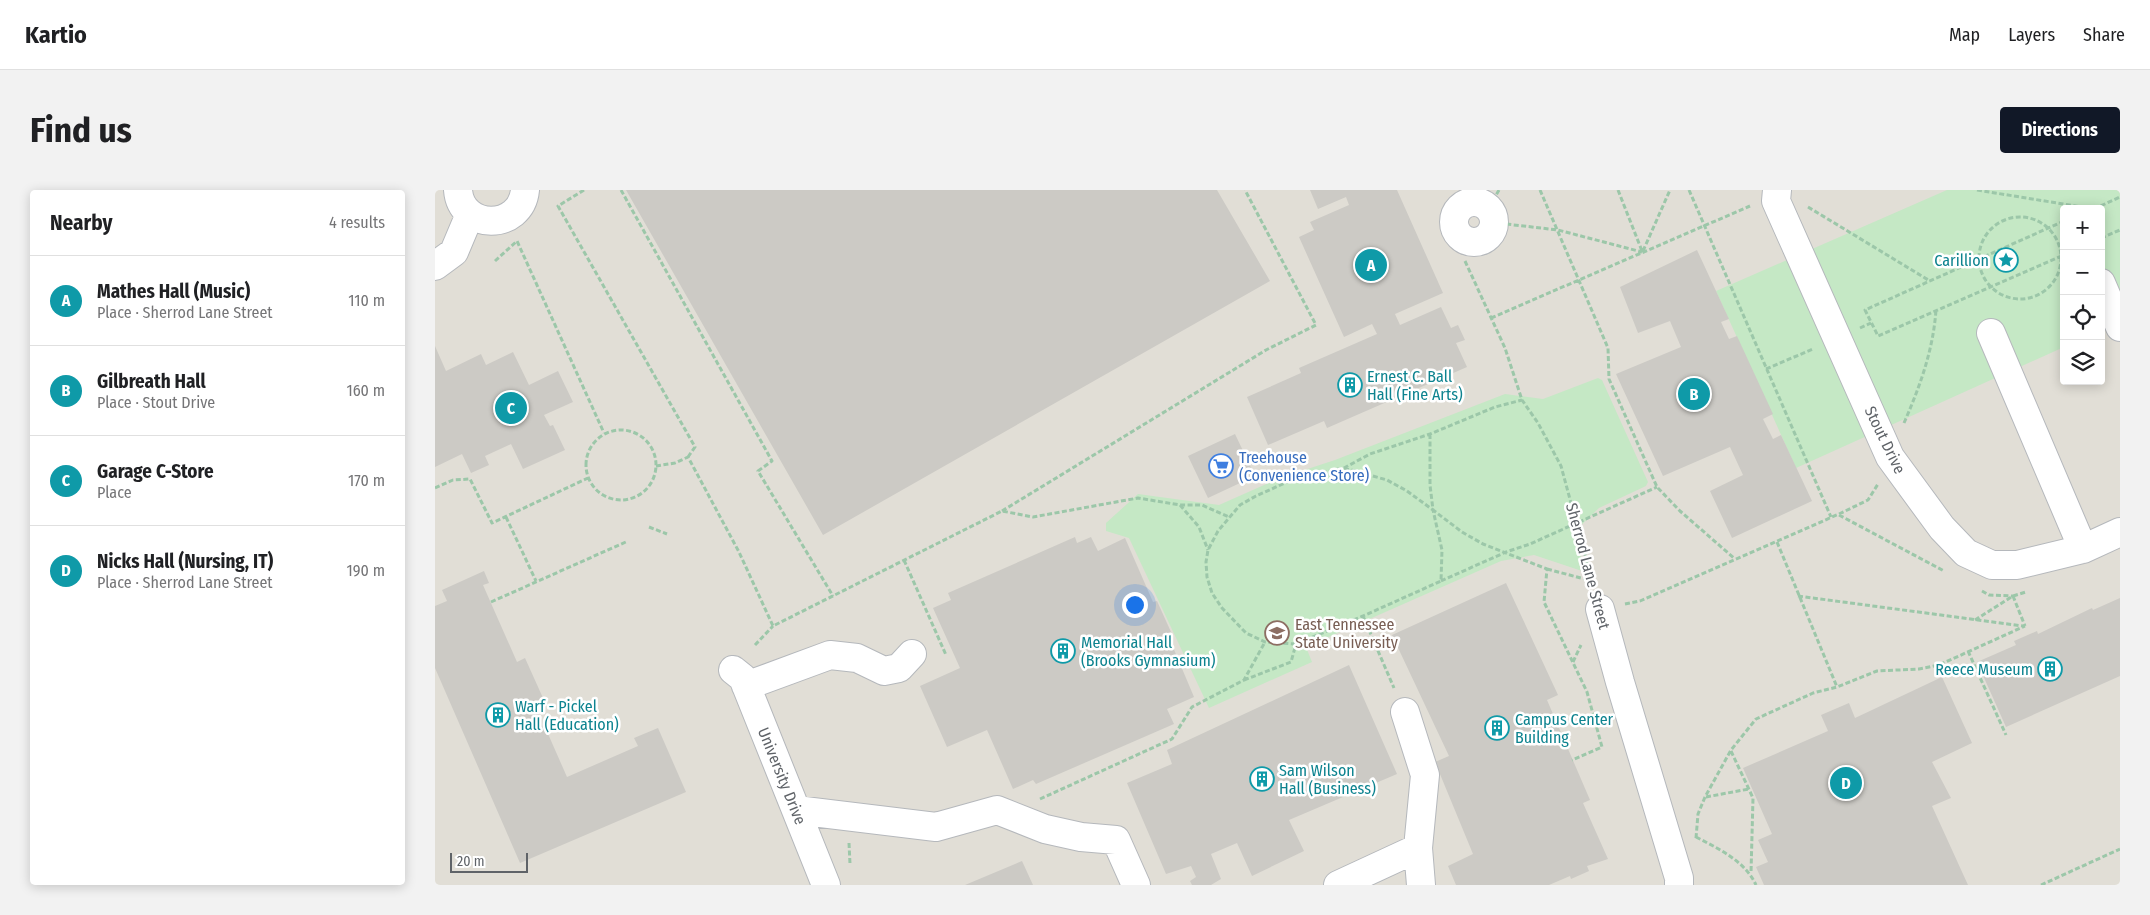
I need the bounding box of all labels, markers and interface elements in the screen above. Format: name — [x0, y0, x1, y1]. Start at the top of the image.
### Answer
text: Kartio — [25, 21, 87, 49]
text: Map — [1949, 24, 1980, 46]
text: Layers — [2008, 24, 2055, 46]
text: Share — [2083, 24, 2125, 46]
button: Directions — [2000, 107, 2120, 153]
text: Find us — [30, 109, 132, 151]
map controls — [2060, 205, 2105, 385]
button: + — [2060, 205, 2105, 250]
text: Nearby — [50, 210, 112, 236]
text: 4 results — [329, 213, 385, 232]
pin: A — [1355, 246, 1387, 284]
place icon: Carillion — [1993, 247, 2019, 273]
button: − — [2060, 250, 2105, 295]
place label: Carillion — [1934, 251, 1989, 270]
text: Mathes Hall (Music) — [97, 280, 250, 303]
text: A — [62, 291, 70, 310]
text: 110 m — [348, 291, 385, 310]
button: locate — [2060, 295, 2105, 340]
text: Place · Sherrod Lane Street — [97, 303, 273, 322]
button: layers — [2060, 340, 2105, 385]
place label: Ernest C. Ball Hall (Fine Arts) — [1367, 367, 1463, 404]
text: Gilbreath Hall — [97, 370, 206, 393]
building icon: Ernest C. Ball Hall (Fine Arts) — [1337, 372, 1363, 398]
pin: B — [1678, 375, 1710, 413]
text: B — [62, 381, 70, 400]
text: 160 m — [346, 381, 385, 400]
pin: C — [495, 389, 527, 427]
text: Place · Stout Drive — [97, 393, 215, 412]
street label: Stout Drive — [1861, 403, 1909, 477]
place label: Treehouse (Convenience Store) — [1239, 448, 1370, 485]
supermarket icon: Treehouse (Convenience Store) — [1208, 453, 1234, 479]
text: Garage C-Store — [97, 460, 214, 483]
text: C — [62, 471, 70, 490]
text: 170 m — [348, 471, 385, 490]
text: Place — [97, 483, 132, 502]
street label: Sherrod Lane Street — [1562, 501, 1614, 632]
text: Nicks Hall (Nursing, IT) — [97, 550, 273, 573]
text: D — [61, 561, 71, 580]
text: 190 m — [347, 561, 385, 580]
text: Place · Sherrod Lane Street — [97, 573, 273, 592]
your location — [1122, 592, 1148, 618]
place label: East Tennessee State University — [1295, 615, 1399, 652]
school or university icon: East Tennessee State University — [1264, 620, 1290, 646]
place label: Memorial Hall (Brooks Gymnasium) — [1081, 633, 1216, 670]
building icon: Memorial Hall (Brooks Gymnasium) — [1050, 638, 1076, 664]
building icon: Reece Museum — [2037, 656, 2063, 682]
place label: Reece Museum — [1935, 660, 2033, 679]
place label: Warf - Pickel Hall (Education) — [515, 697, 619, 734]
building icon: Warf - Pickel Hall (Education) — [485, 702, 511, 728]
place label: Campus Center Building — [1515, 710, 1614, 747]
building icon: Campus Center Building — [1484, 715, 1510, 741]
street label: University Drive — [754, 725, 810, 827]
place label: Sam Wilson Hall (Business) — [1279, 761, 1376, 798]
pin: D — [1830, 764, 1862, 802]
building icon: Sam Wilson Hall (Business) — [1249, 766, 1275, 792]
scale bar — [450, 850, 527, 873]
text: 20 m — [457, 853, 485, 870]

